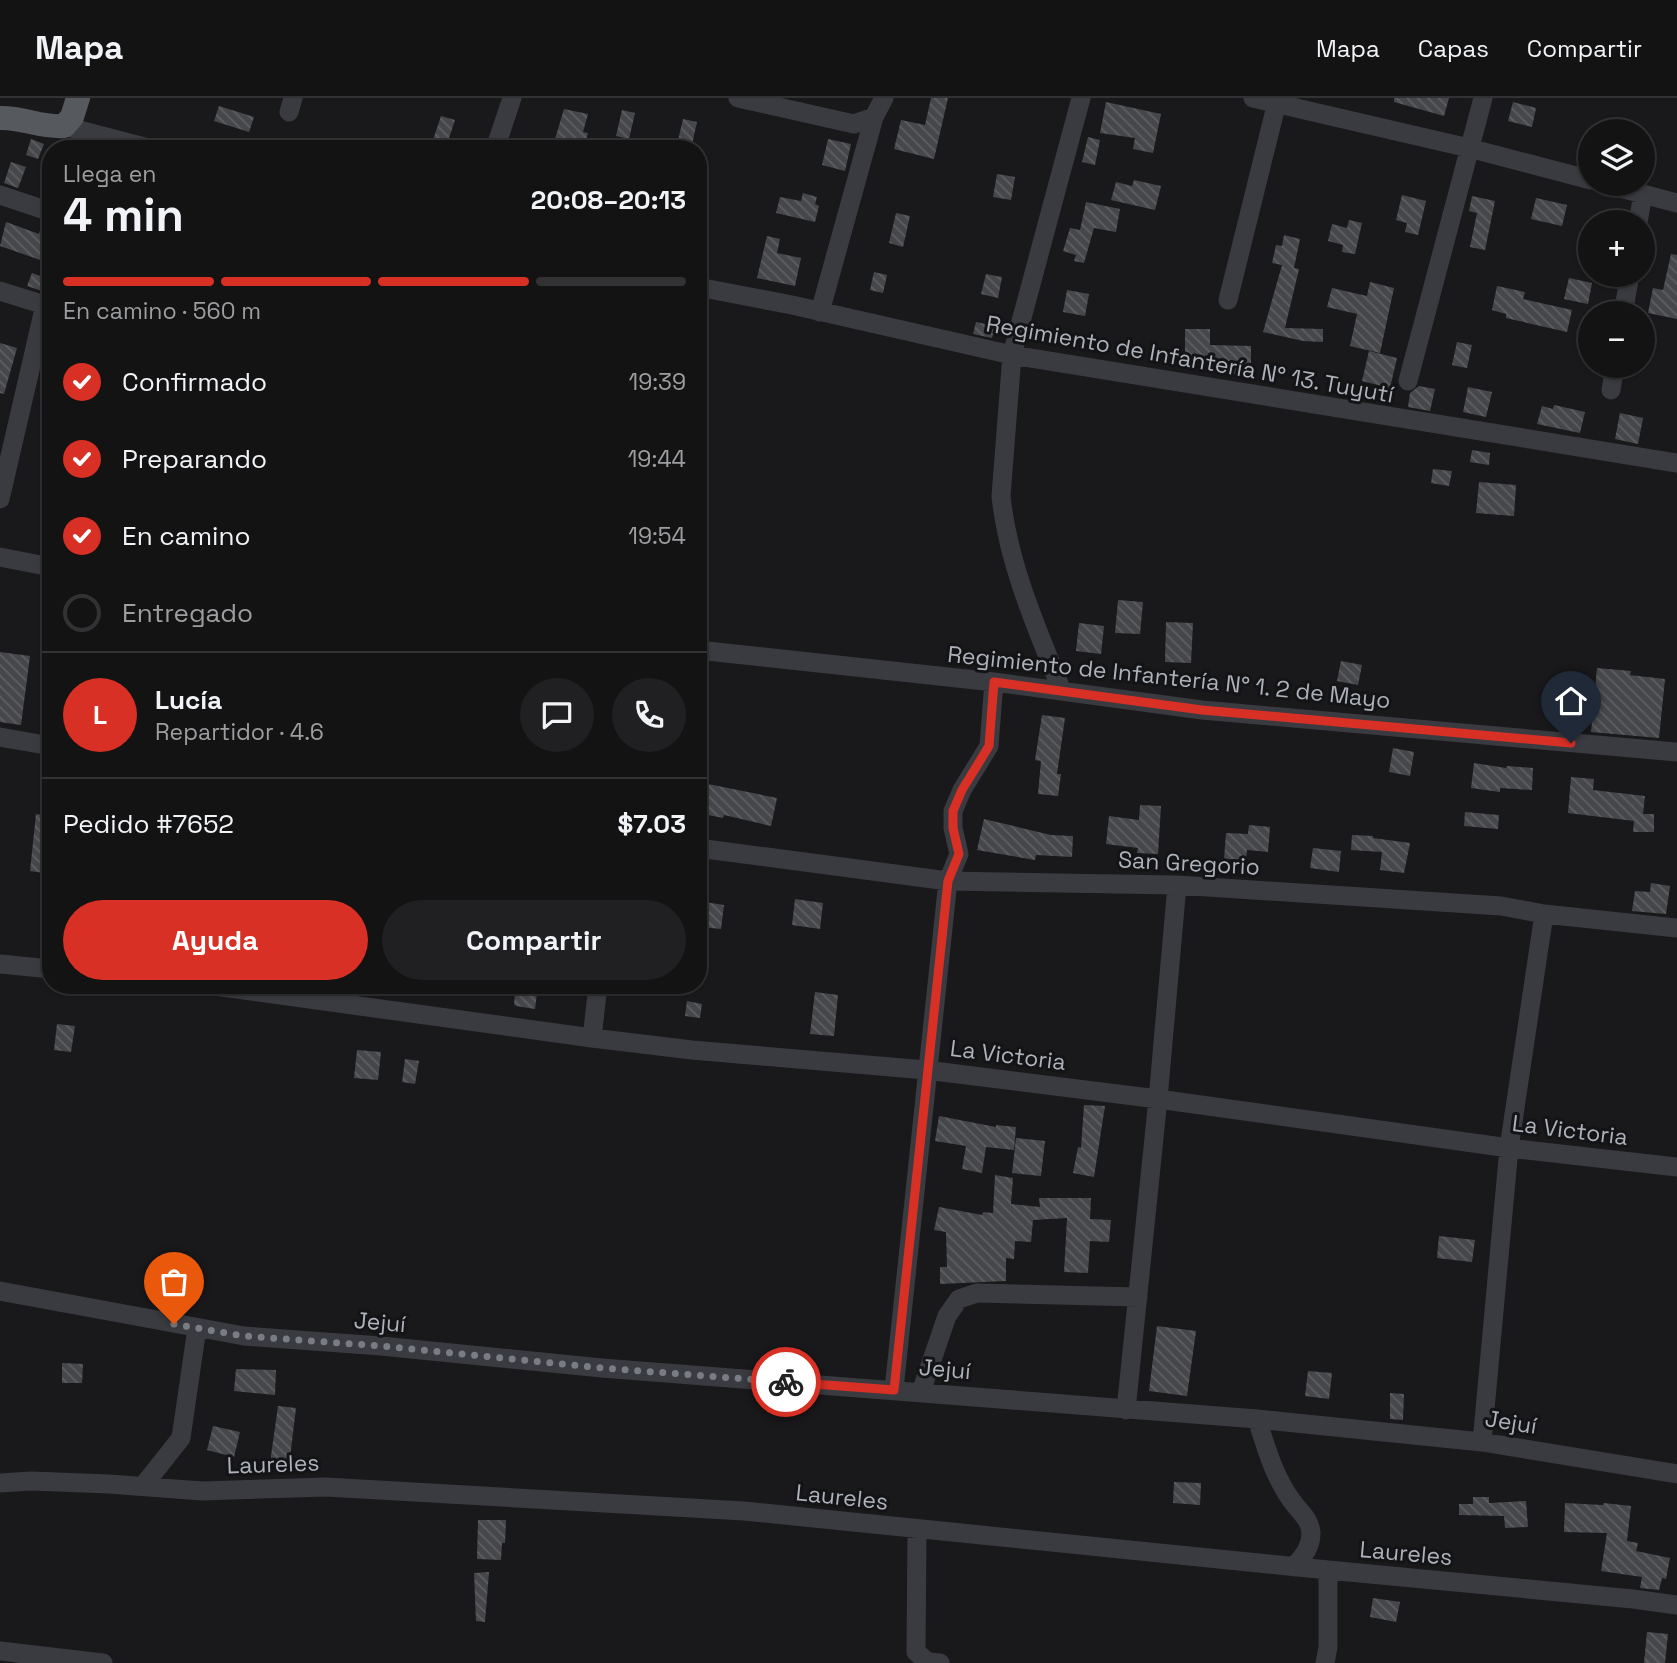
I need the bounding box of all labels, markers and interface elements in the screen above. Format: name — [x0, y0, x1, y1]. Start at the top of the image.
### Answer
text: Mapa — [35, 27, 123, 69]
text: Mapa — [1316, 33, 1380, 64]
text: Capas — [1418, 33, 1489, 64]
text: Compartir — [1527, 33, 1642, 64]
map controls — [1578, 119, 1655, 378]
button: layers — [1578, 119, 1655, 196]
text: Llega en — [63, 159, 156, 189]
text: 20:08–20:13 — [531, 183, 686, 217]
text: 4 min — [63, 186, 184, 244]
button: + — [1578, 210, 1655, 287]
text: En camino · 560 m — [63, 296, 261, 326]
button: − — [1578, 301, 1655, 378]
street label: Regimiento de Infantería N° 13. Tuyutí — [984, 308, 1397, 410]
icon: check — [63, 363, 101, 401]
text: Confirmado — [122, 365, 267, 399]
text: 19:39 — [629, 367, 686, 397]
icon: check — [63, 440, 101, 478]
text: Preparando — [122, 442, 267, 476]
text: 19:44 — [628, 444, 686, 474]
icon: check — [63, 517, 101, 555]
text: En camino — [122, 519, 251, 553]
text: 19:54 — [628, 521, 686, 551]
text: Entregado — [122, 596, 253, 630]
street label: Regimiento de Infantería N° 1. 2 de Mayo — [946, 639, 1392, 715]
pin — [1541, 671, 1601, 743]
button: chat — [520, 678, 594, 752]
button: phone — [612, 678, 686, 752]
icon: home — [1552, 682, 1590, 720]
text: Lucía — [155, 683, 222, 717]
text: L — [93, 698, 107, 732]
text: Repartidor · 4.6 — [155, 717, 324, 747]
text: Pedido #7652 — [63, 807, 234, 841]
text: $7.03 — [618, 807, 686, 841]
street label: San Gregorio — [1117, 844, 1261, 882]
button: Ayuda — [63, 900, 368, 980]
button: Compartir — [382, 900, 686, 980]
street label: La Victoria — [948, 1033, 1068, 1077]
street label: La Victoria — [1510, 1108, 1630, 1152]
pin — [144, 1252, 204, 1324]
icon: bag — [155, 1263, 193, 1301]
street label: Jejuí — [353, 1305, 408, 1339]
courier — [751, 1347, 821, 1417]
street label: Jejuí — [918, 1352, 973, 1386]
icon: bike — [767, 1363, 805, 1401]
street label: Jejuí — [1483, 1403, 1539, 1441]
street label: Laureles — [226, 1447, 320, 1481]
street label: Laureles — [794, 1477, 890, 1517]
street label: Laureles — [1358, 1534, 1454, 1572]

